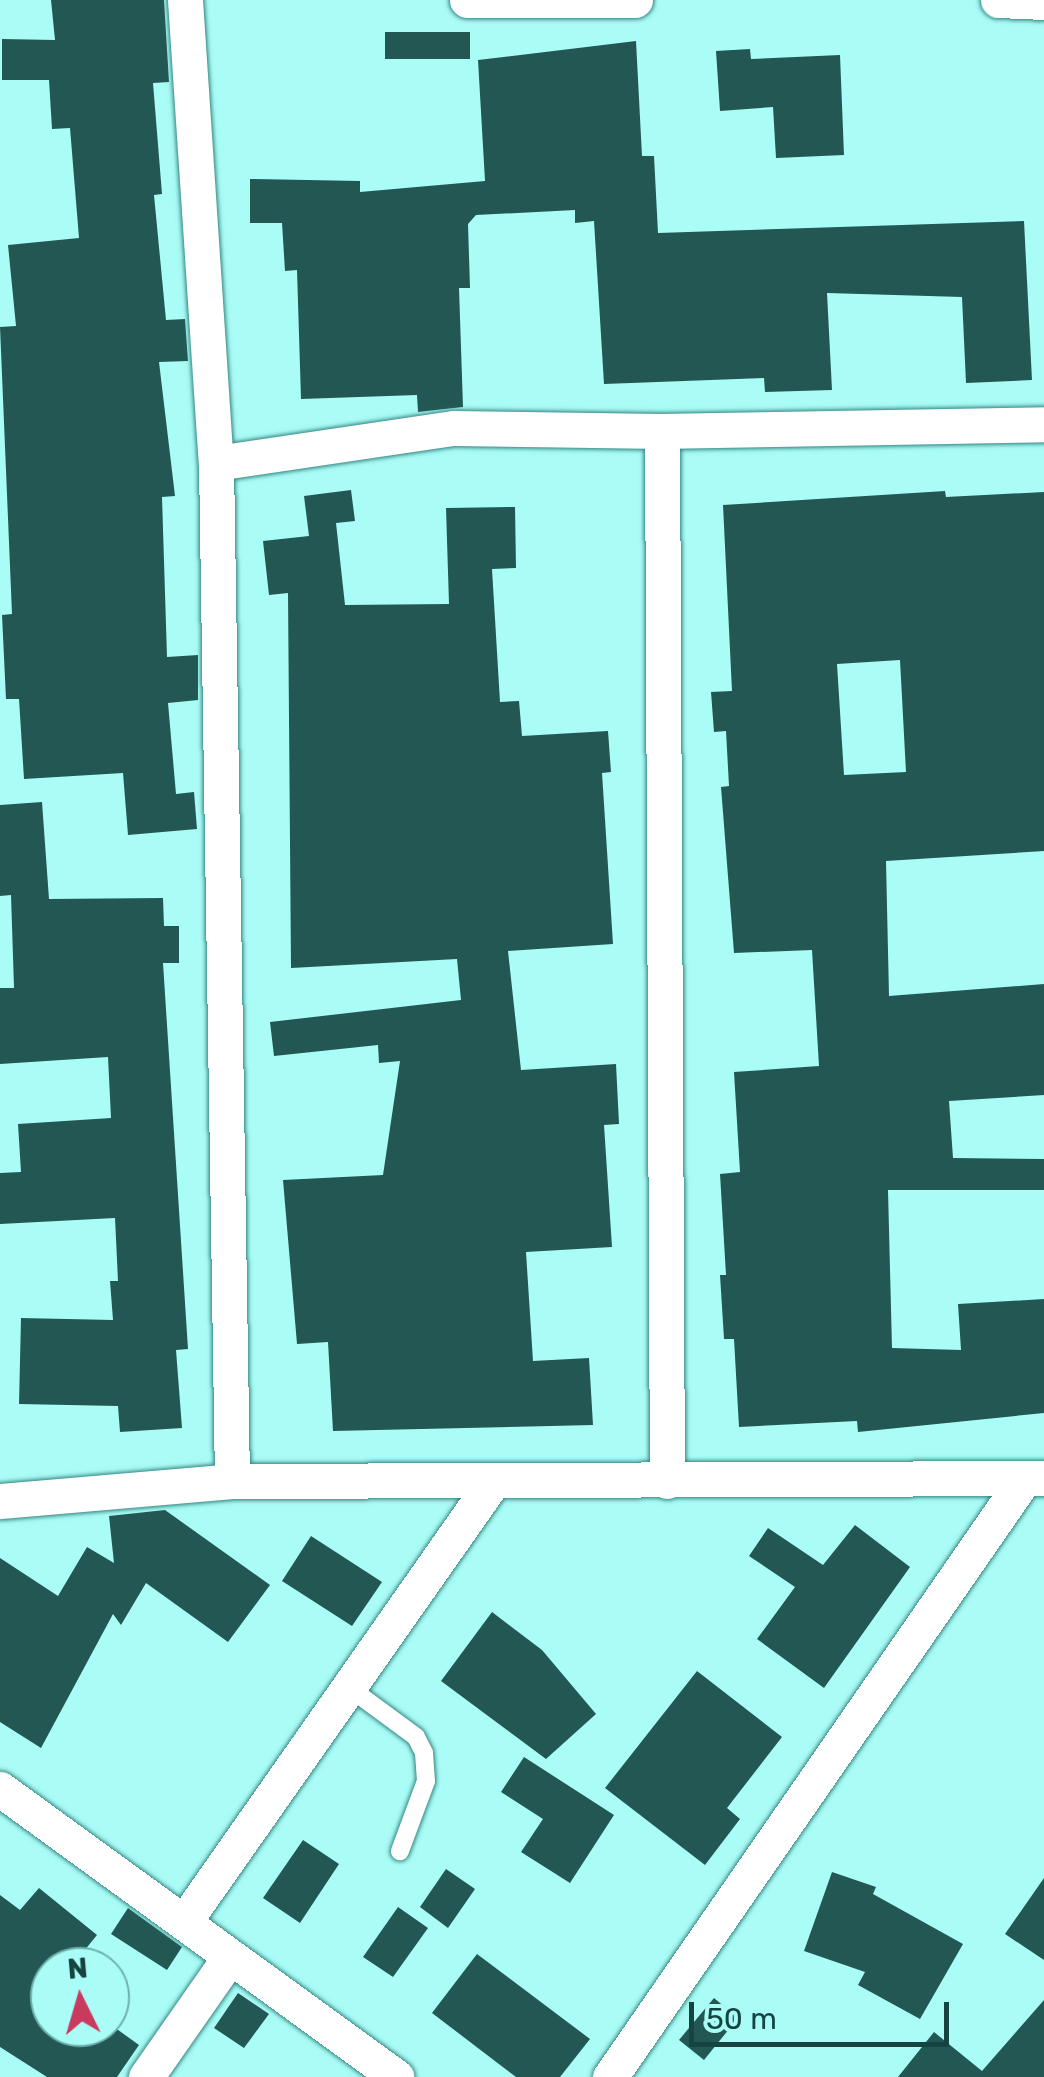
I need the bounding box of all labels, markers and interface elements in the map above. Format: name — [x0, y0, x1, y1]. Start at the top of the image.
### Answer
north arrow — [30, 1947, 130, 2047]
text: N — [66, 1951, 89, 1986]
scale bar — [694, 1982, 954, 2044]
text: 50 m — [706, 2001, 777, 2037]

